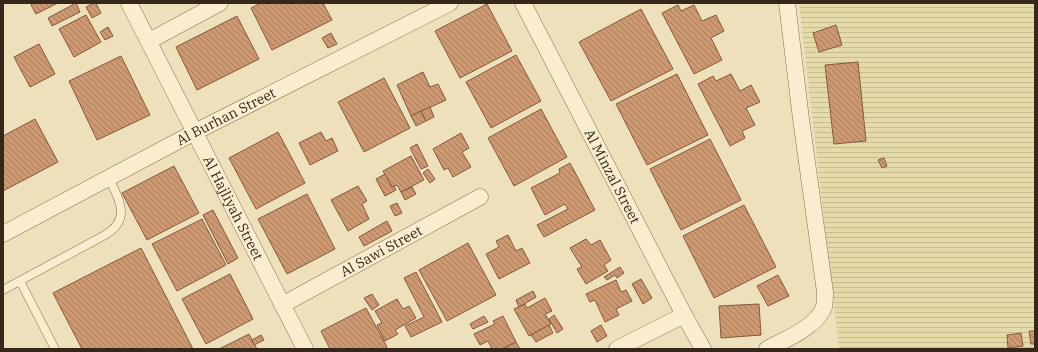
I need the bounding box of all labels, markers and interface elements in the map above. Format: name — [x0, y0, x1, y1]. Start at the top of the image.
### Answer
street label: Al Burhan Street — [173, 84, 279, 149]
street label: Al Minzal Street — [581, 126, 644, 227]
street label: Al Hajliyah Street — [199, 153, 267, 263]
street label: Al Sawi Street — [337, 221, 425, 280]

